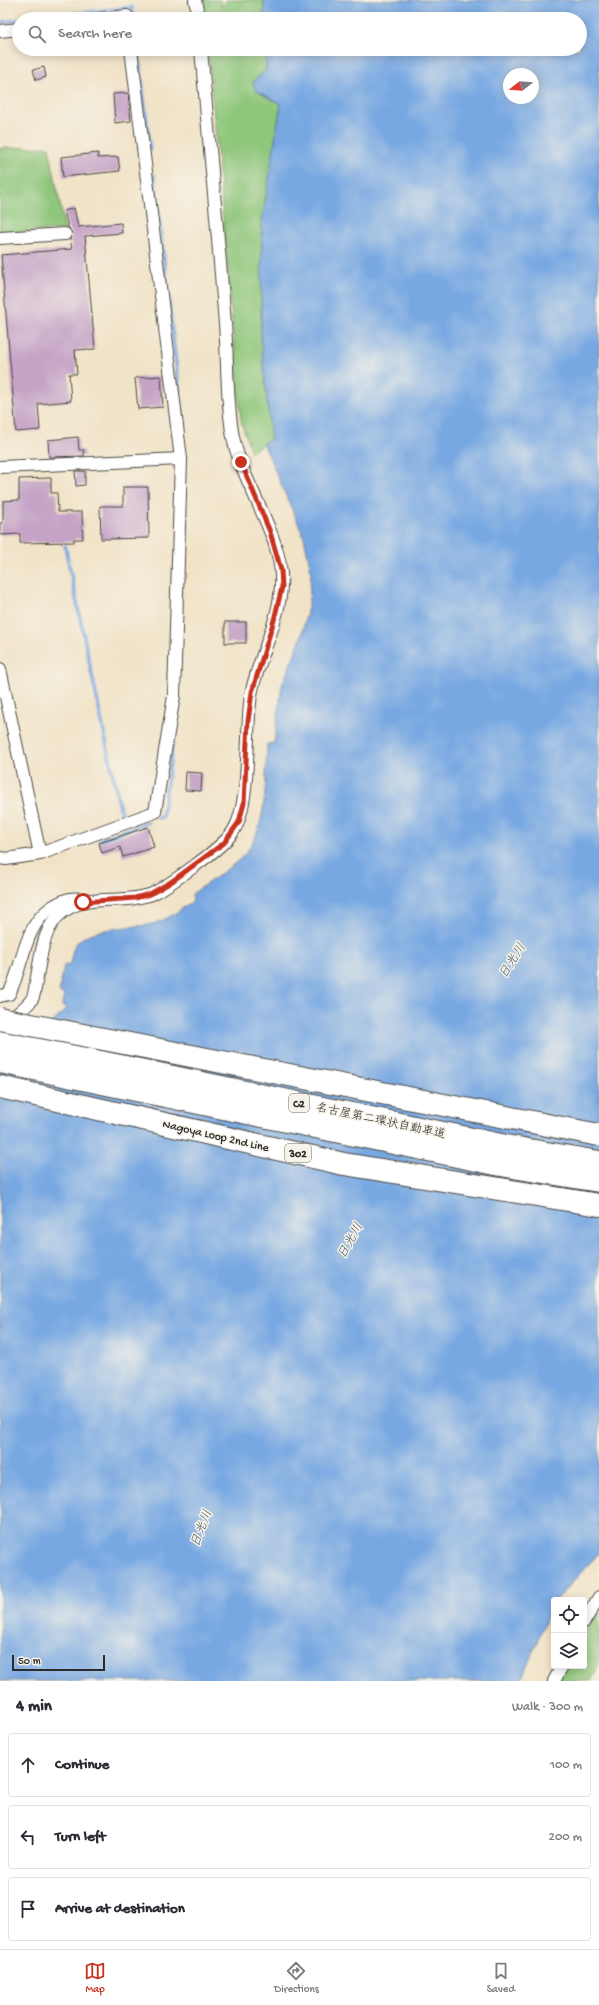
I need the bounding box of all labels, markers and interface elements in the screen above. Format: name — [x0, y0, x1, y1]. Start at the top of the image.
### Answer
search box — [12, 12, 587, 56]
icon: search — [26, 23, 48, 45]
text: Search here — [58, 25, 132, 43]
north arrow — [503, 68, 539, 104]
route end — [232, 453, 250, 471]
route start — [74, 893, 92, 911]
water label: 日光川 — [496, 940, 530, 982]
road number: C2 — [289, 1094, 309, 1112]
street label: 名古屋第二環状自動車道 — [315, 1100, 447, 1143]
street label: Nagoya Loop 2nd Line — [161, 1118, 271, 1156]
road number: 302 — [285, 1144, 311, 1162]
water label: 日光川 — [334, 1220, 367, 1262]
water label: 日光川 — [187, 1508, 216, 1550]
map controls — [551, 1597, 587, 1669]
button: locate — [551, 1597, 587, 1633]
button: layers — [551, 1633, 587, 1669]
scale bar — [12, 1653, 105, 1672]
text: 50 m — [18, 1656, 40, 1668]
text: 4 min — [16, 1697, 52, 1717]
text: Walk · 300 m — [512, 1700, 583, 1715]
icon: ahead — [17, 1754, 39, 1776]
text: Continue — [55, 1756, 109, 1774]
text: 100 m — [550, 1758, 582, 1773]
icon: left — [17, 1826, 39, 1848]
text: Turn left — [55, 1828, 106, 1846]
text: 200 m — [549, 1830, 582, 1845]
icon: arrive — [17, 1898, 39, 1920]
text: Arrive at destination — [55, 1900, 185, 1918]
tab: Map — [84, 1960, 106, 1996]
tab: Directions — [274, 1960, 319, 1996]
tab: Saved — [487, 1960, 515, 1996]

